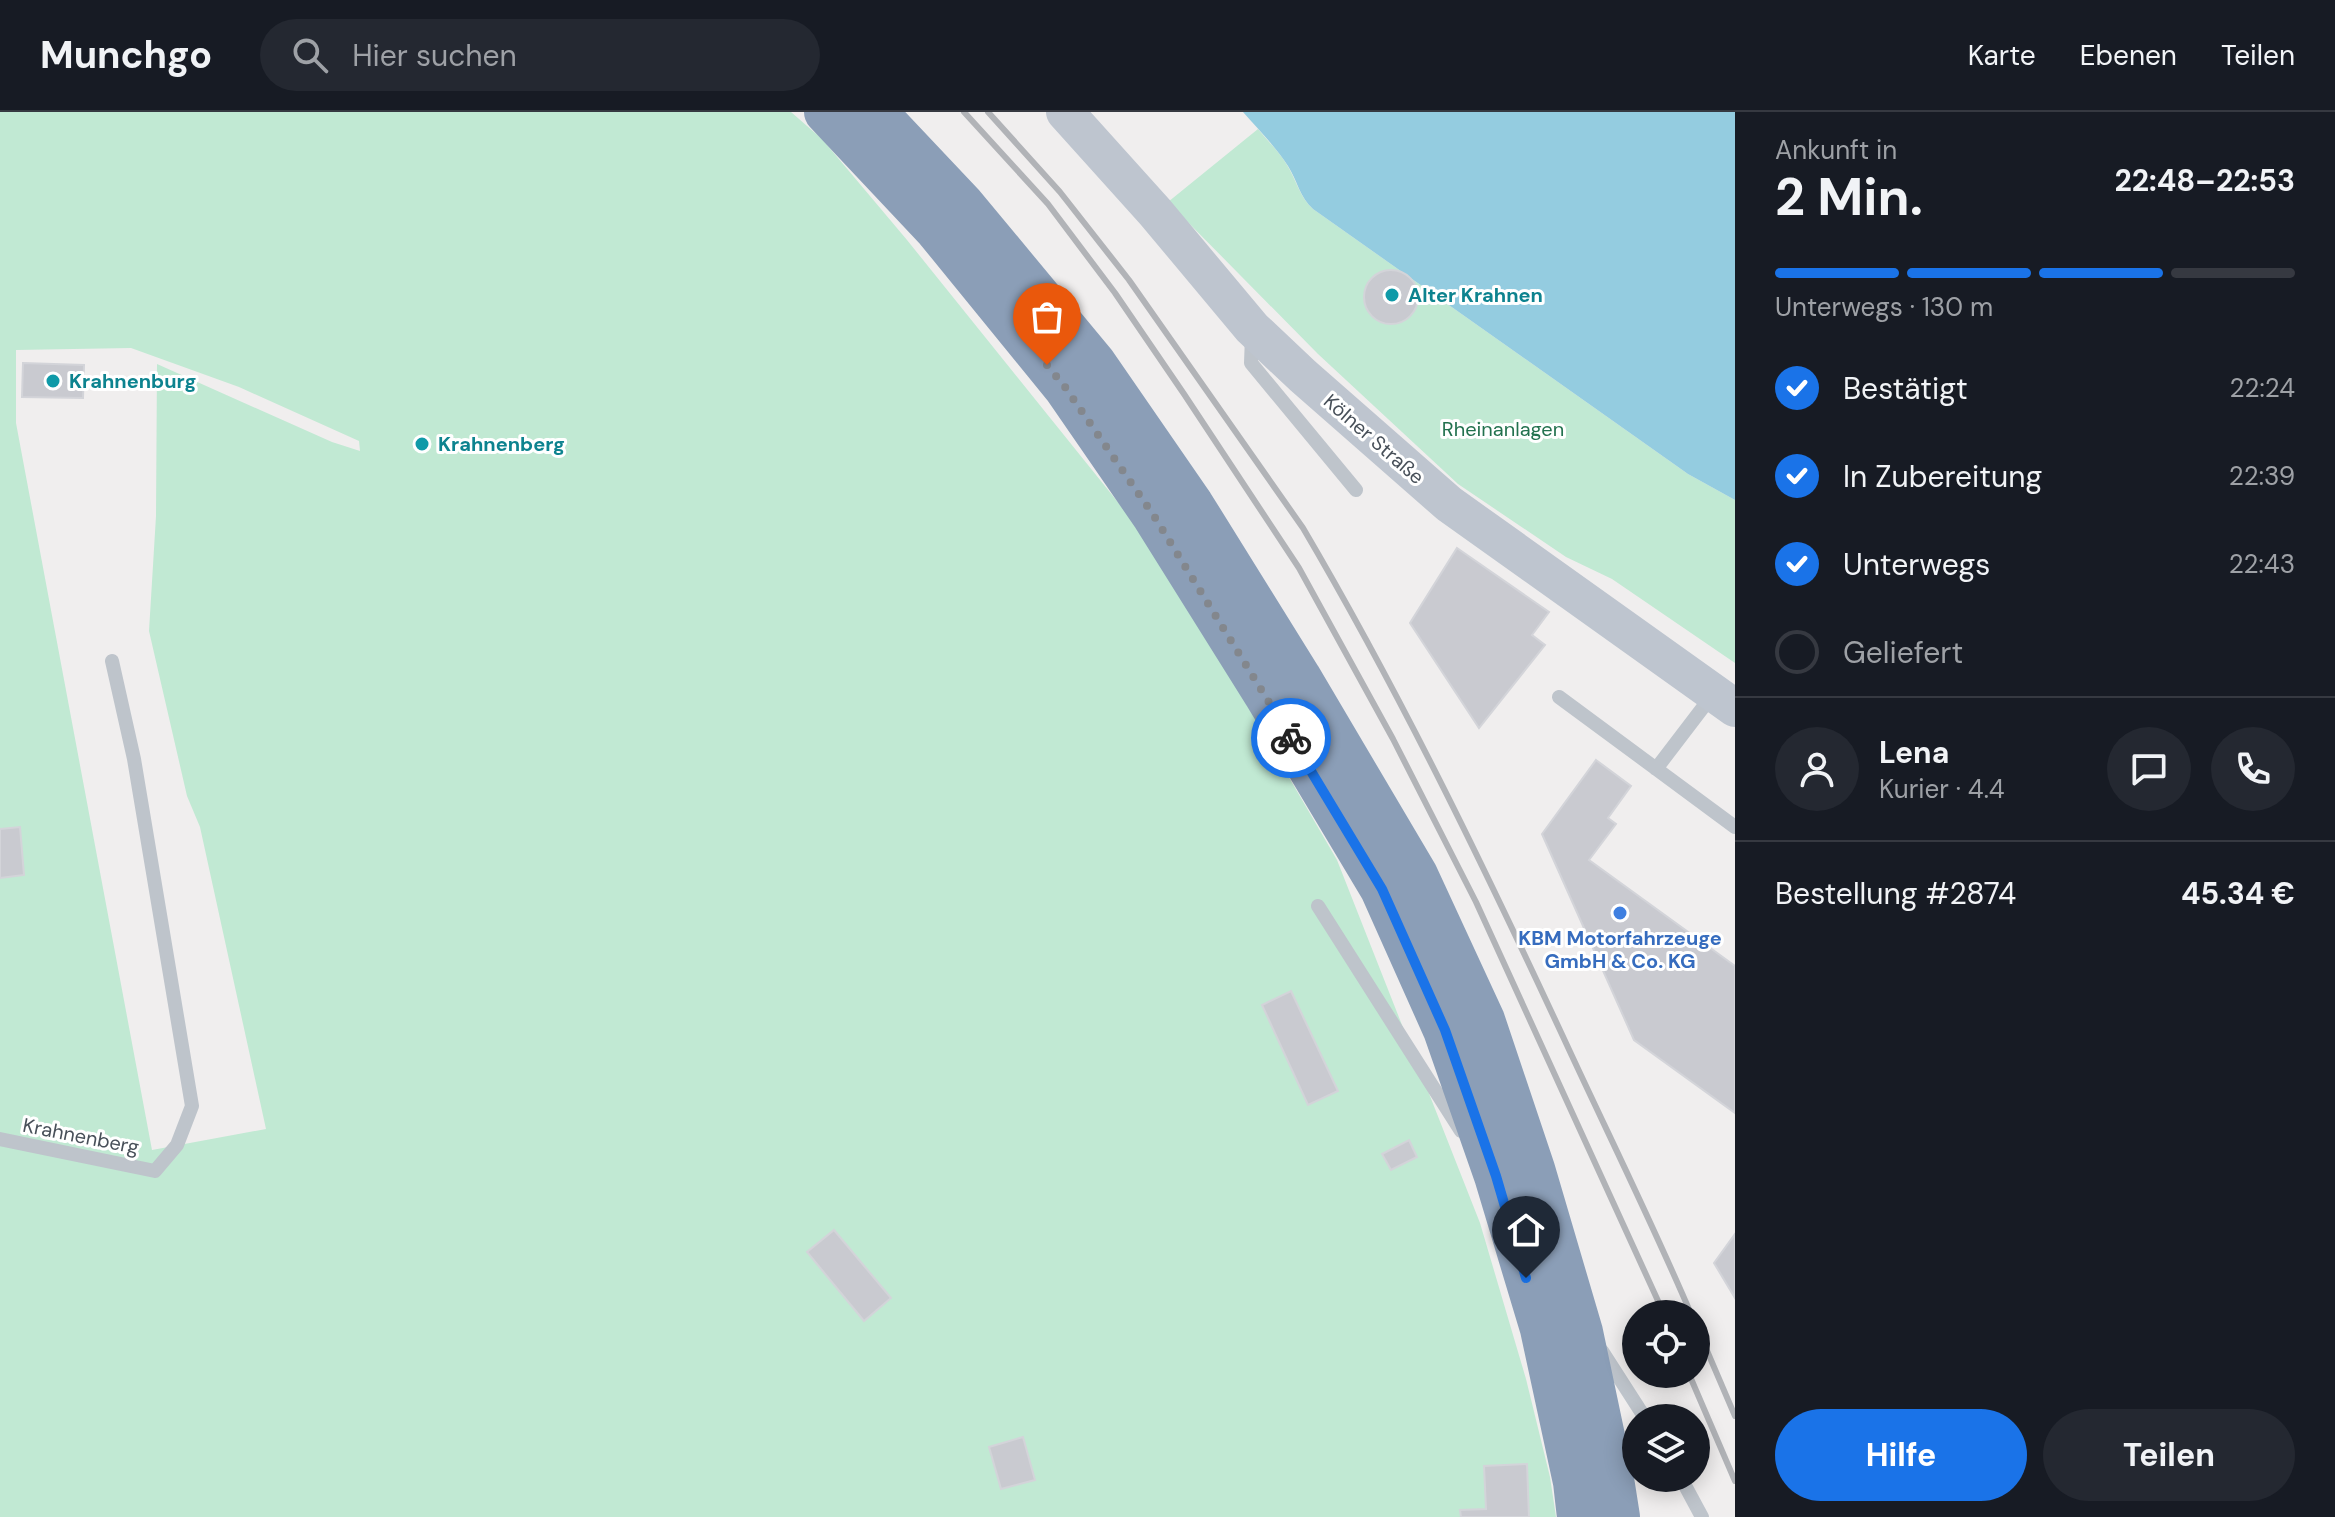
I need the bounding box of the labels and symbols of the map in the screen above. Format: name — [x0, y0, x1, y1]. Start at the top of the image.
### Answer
place label: Alter Krahnen — [1408, 282, 1543, 308]
pin — [1013, 283, 1081, 365]
marker: Alter Krahnen — [1383, 286, 1401, 304]
place label: Krahnenburg — [69, 368, 196, 394]
marker: Krahnenburg — [44, 372, 62, 390]
street label: Kölner Straße — [1318, 388, 1430, 490]
park label: Rheinanlagen — [1442, 416, 1564, 442]
place label: Krahnenberg — [438, 431, 565, 457]
marker: Krahnenberg — [413, 435, 431, 453]
courier — [1251, 698, 1331, 778]
marker: KBM Motorfahrzeuge GmbH & Co. KG — [1611, 904, 1629, 922]
place label: KBM Motorfahrzeuge GmbH & Co. KG — [1518, 925, 1722, 974]
street label: Krahnenberg — [21, 1112, 141, 1160]
pin — [1492, 1196, 1560, 1278]

